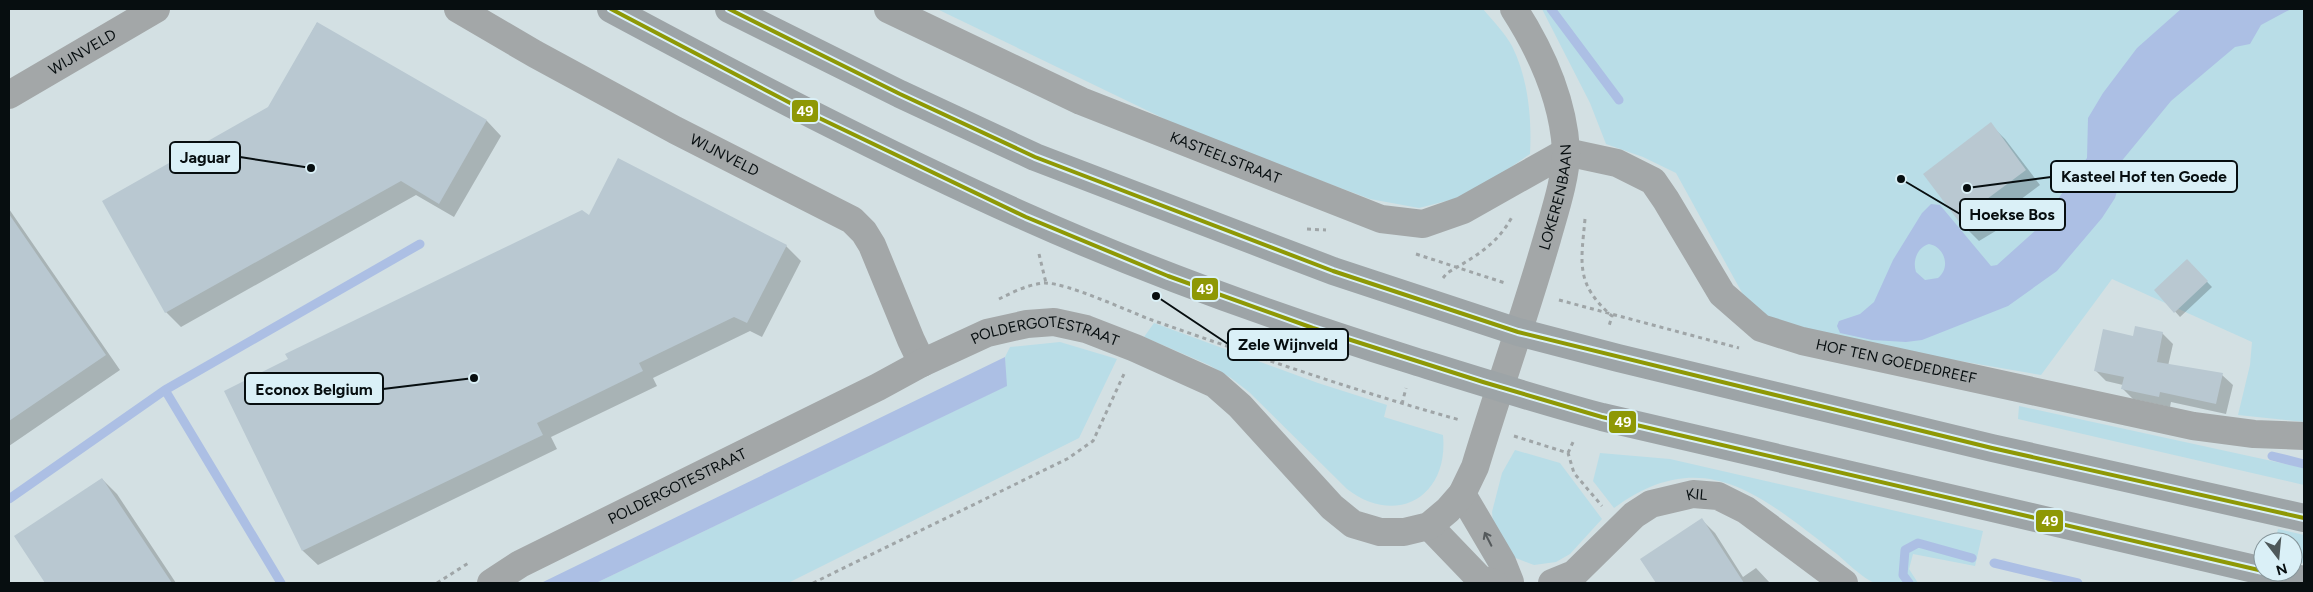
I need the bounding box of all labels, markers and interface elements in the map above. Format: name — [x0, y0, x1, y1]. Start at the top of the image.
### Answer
street label: WIJNVELD — [45, 25, 119, 79]
line badge: 49 — [791, 99, 819, 123]
text: 49 — [797, 103, 813, 120]
street label: KASTEELSTRAAT — [1167, 128, 1284, 188]
street label: WIJNVELD — [687, 130, 762, 180]
callout: Jaguar — [170, 142, 240, 173]
street label: LOKERENBAAN — [1535, 144, 1575, 252]
text: Jaguar — [180, 148, 230, 167]
callout: Kasteel Hof ten Goede — [2051, 161, 2237, 192]
text: Kasteel Hof ten Goede — [2061, 167, 2227, 186]
callout: Hoekse Bos — [1960, 199, 2065, 230]
text: Hoekse Bos — [1969, 205, 2055, 224]
line badge: 49 — [1191, 277, 1219, 301]
text: 49 — [1197, 281, 1213, 298]
text: POLDERGOTESTRAAT — [968, 313, 1122, 350]
callout: Zele Wijnveld — [1228, 329, 1348, 360]
street label: POLDERGOTESTRAAT — [969, 335, 1121, 353]
text: Zele Wijnveld — [1238, 335, 1338, 354]
street label: HOF TEN GOEDEDREEF — [1814, 335, 1978, 388]
callout: Econox Belgium — [245, 373, 383, 404]
text: Econox Belgium — [255, 380, 373, 399]
line badge: 49 — [1608, 410, 1637, 434]
text: 49 — [1615, 414, 1631, 431]
street label: POLDERGOTESTRAAT — [605, 444, 750, 528]
street label: KIL — [1684, 485, 1708, 504]
line badge: 49 — [2035, 509, 2064, 533]
text: 49 — [2042, 513, 2058, 530]
one-way arrow — [1483, 532, 1492, 547]
north arrow — [2253, 532, 2303, 582]
text: N — [2274, 559, 2289, 579]

